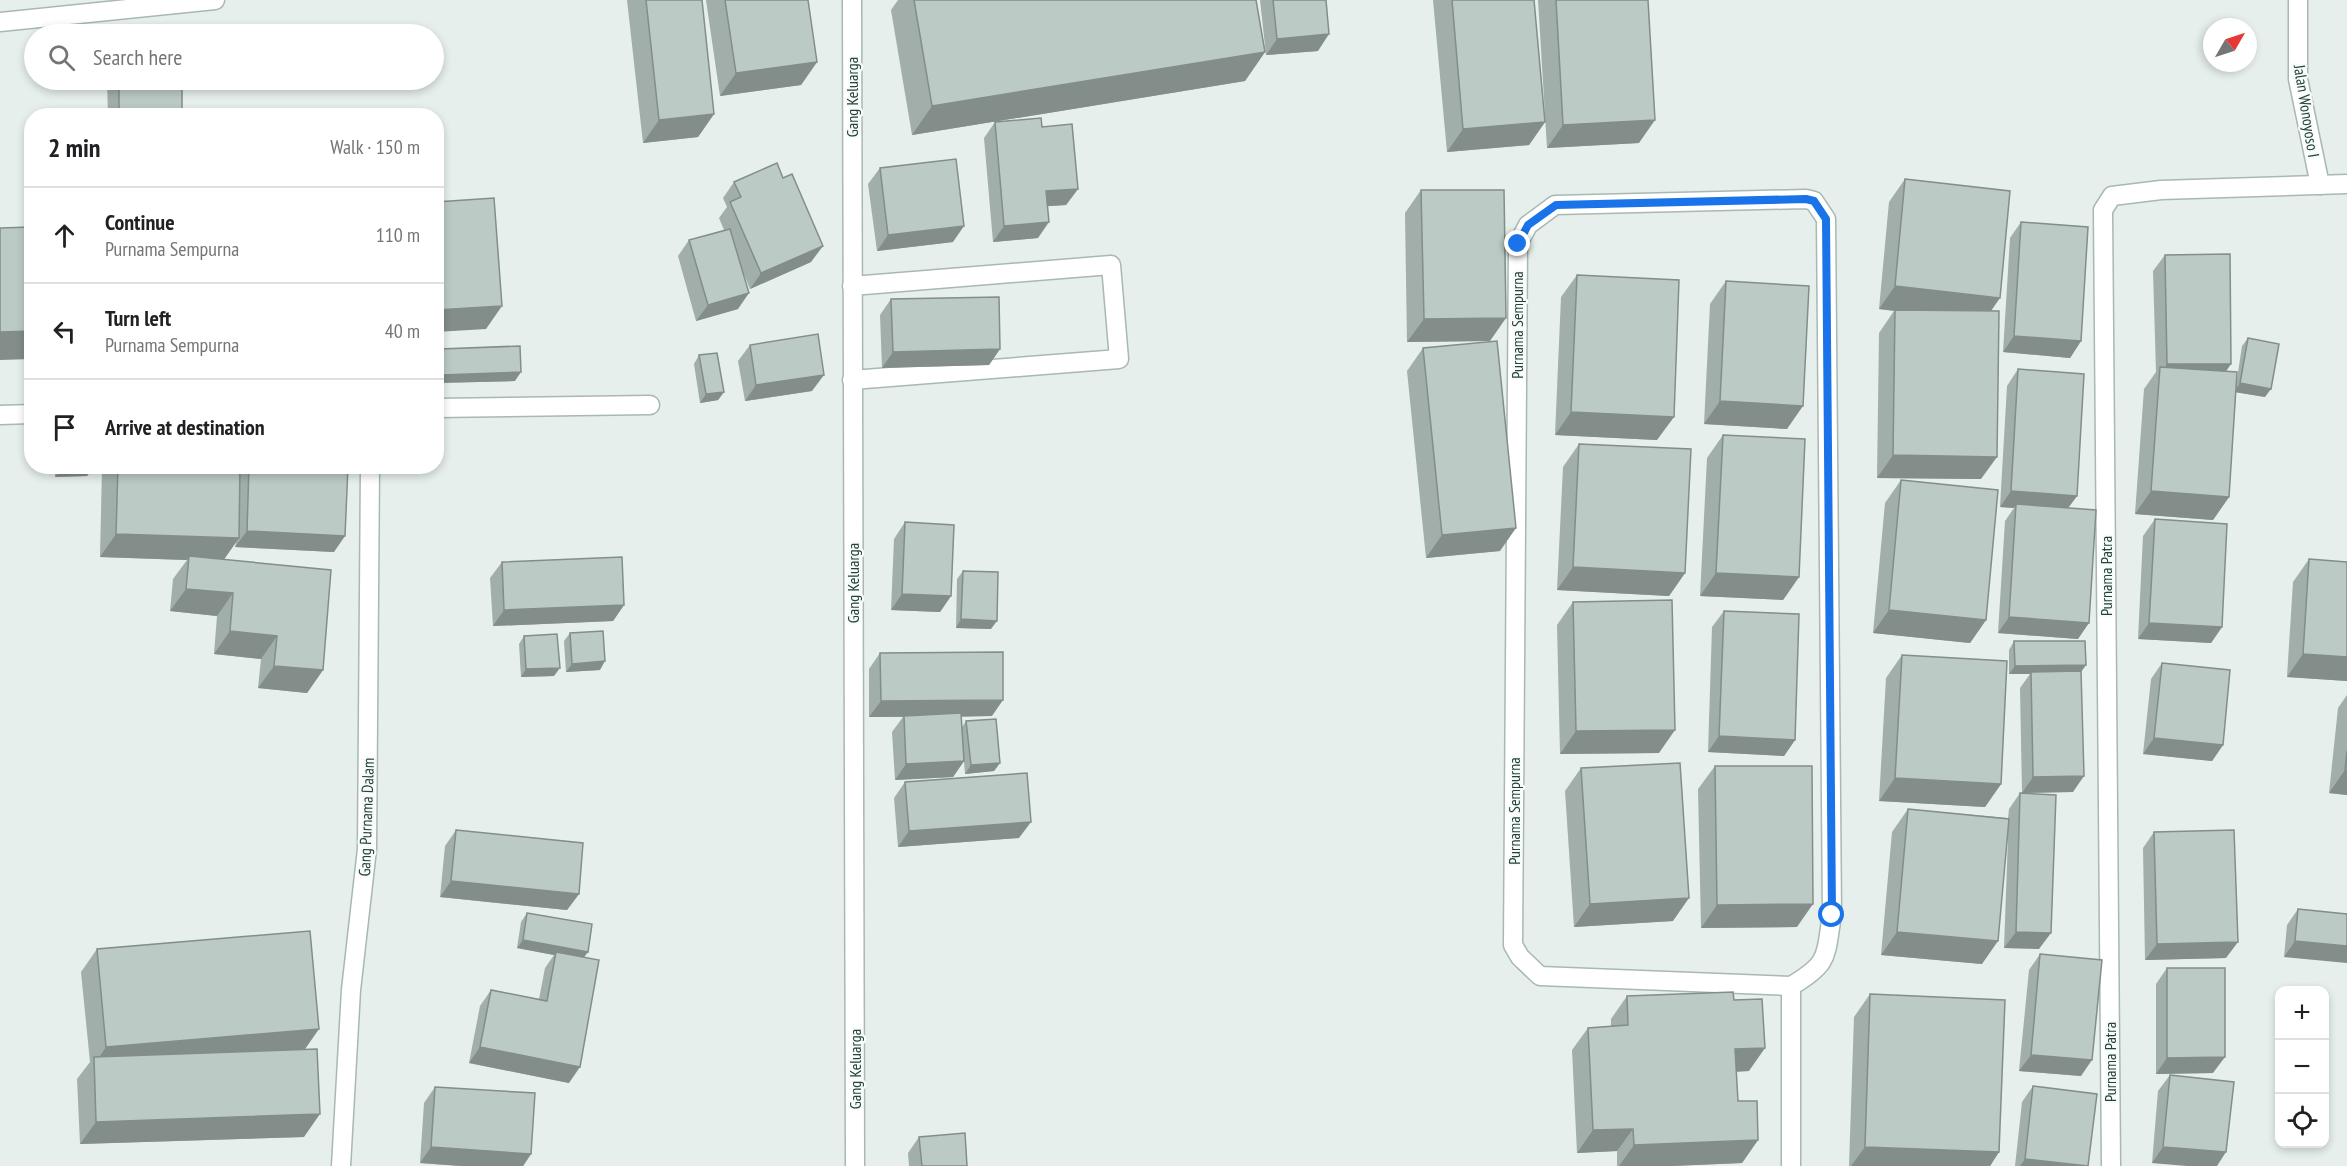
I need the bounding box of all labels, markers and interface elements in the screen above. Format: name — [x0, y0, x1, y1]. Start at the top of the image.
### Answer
north arrow — [2203, 18, 2257, 72]
search box — [24, 24, 444, 90]
icon: search — [45, 41, 78, 74]
text: Search here — [93, 43, 182, 71]
street label: Gang Keluarga — [842, 57, 862, 137]
street label: Jalan Wonoyoso I — [2290, 62, 2324, 159]
text: 2 min — [48, 131, 101, 164]
text: Walk · 150 m — [330, 134, 420, 160]
text: Continue — [105, 208, 175, 236]
icon: ahead — [48, 219, 81, 252]
text: 110 m — [376, 222, 420, 248]
route end — [1504, 230, 1530, 256]
text: Purnama Sempurna — [105, 236, 239, 262]
street label: Purnama Sempurna — [1507, 271, 1527, 379]
text: Turn left — [105, 304, 171, 332]
icon: left — [48, 315, 81, 348]
text: 40 m — [385, 318, 420, 344]
text: Purnama Sempurna — [105, 332, 239, 358]
icon: arrive — [48, 411, 81, 444]
text: Arrive at destination — [105, 413, 265, 441]
street label: Purnama Patra — [2096, 536, 2116, 616]
street label: Gang Keluarga — [843, 543, 863, 623]
street label: Gang Purnama Dalam — [354, 757, 378, 877]
street label: Purnama Sempurna — [1504, 757, 1524, 865]
route start — [1818, 901, 1844, 927]
map controls — [2275, 986, 2329, 1148]
button: + — [2275, 986, 2329, 1040]
street label: Purnama Patra — [2100, 1022, 2120, 1102]
street label: Gang Keluarga — [845, 1029, 865, 1109]
button: − — [2275, 1040, 2329, 1094]
button: locate — [2275, 1094, 2329, 1148]

